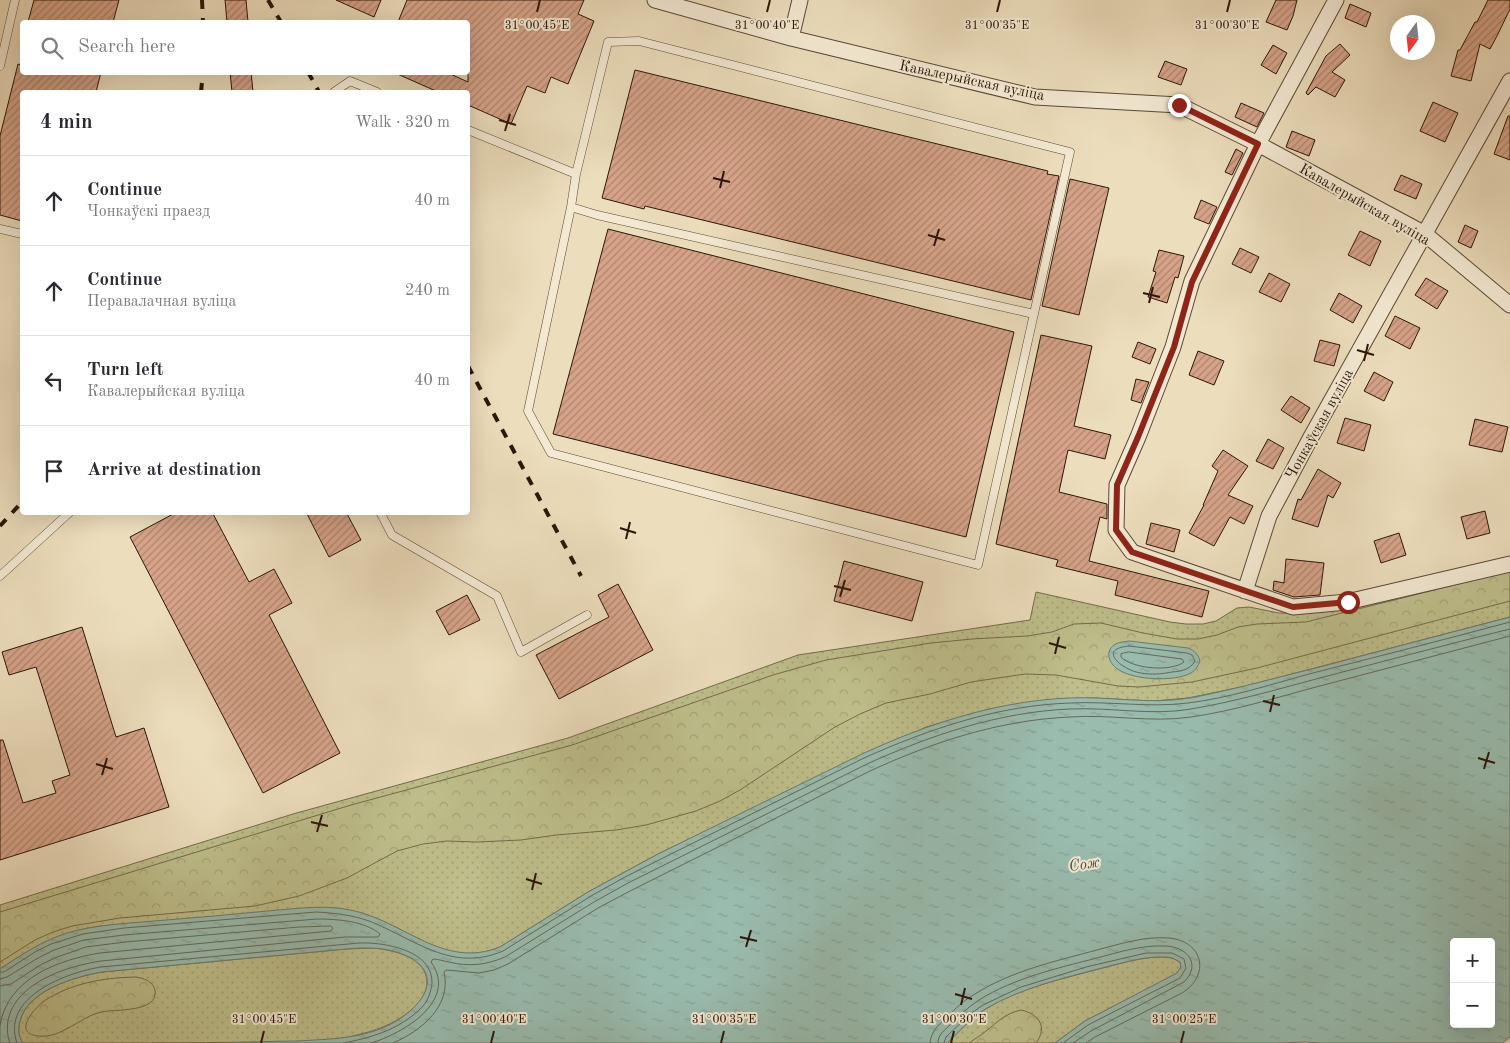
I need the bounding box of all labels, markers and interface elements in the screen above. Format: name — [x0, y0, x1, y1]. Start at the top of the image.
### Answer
north arrow — [1390, 15, 1435, 60]
text: 31°00'45"E — [505, 19, 569, 32]
text: 31°00'35"E — [965, 19, 1029, 32]
search box — [20, 20, 470, 75]
text: 31°00'40"E — [735, 20, 799, 32]
text: 31°00'30"E — [1195, 20, 1259, 32]
icon: search — [38, 34, 66, 62]
text: Search here — [78, 38, 175, 57]
street label: Кавалерыйская вуліца — [898, 59, 1046, 104]
route end — [1168, 94, 1191, 117]
text: 4 min — [40, 112, 93, 133]
text: Walk · 320 m — [355, 115, 450, 131]
street label: Кавалерыйская вуліца — [1296, 162, 1433, 249]
text: Continue — [87, 181, 162, 200]
icon: ahead — [40, 187, 68, 215]
text: 40 m — [414, 193, 450, 209]
text: Чонкаўскі праезд — [87, 204, 210, 220]
text: Continue — [87, 271, 162, 290]
icon: ahead — [40, 277, 68, 305]
text: 240 m — [405, 283, 450, 299]
text: Перавалачная вуліца — [87, 294, 237, 310]
text: Turn left — [87, 361, 164, 380]
street label: Чонкаўская вуліца — [1284, 366, 1357, 483]
icon: left — [40, 367, 68, 395]
text: 40 m — [414, 373, 450, 389]
text: Кавалерыйская вуліца — [87, 384, 245, 400]
icon: arrive — [40, 457, 68, 485]
text: Arrive at destination — [87, 461, 261, 480]
route start — [1337, 591, 1360, 614]
water label: Сож — [1068, 855, 1101, 875]
map controls — [1450, 938, 1495, 1028]
button: + — [1450, 938, 1495, 983]
button: − — [1450, 983, 1495, 1028]
text: 31°00'45"E — [232, 1013, 296, 1026]
text: 31°00'35"E — [692, 1013, 756, 1026]
text: 31°00'25"E — [1152, 1013, 1216, 1026]
text: 31°00'40"E — [462, 1014, 526, 1026]
text: 31°00'30"E — [922, 1014, 986, 1026]

